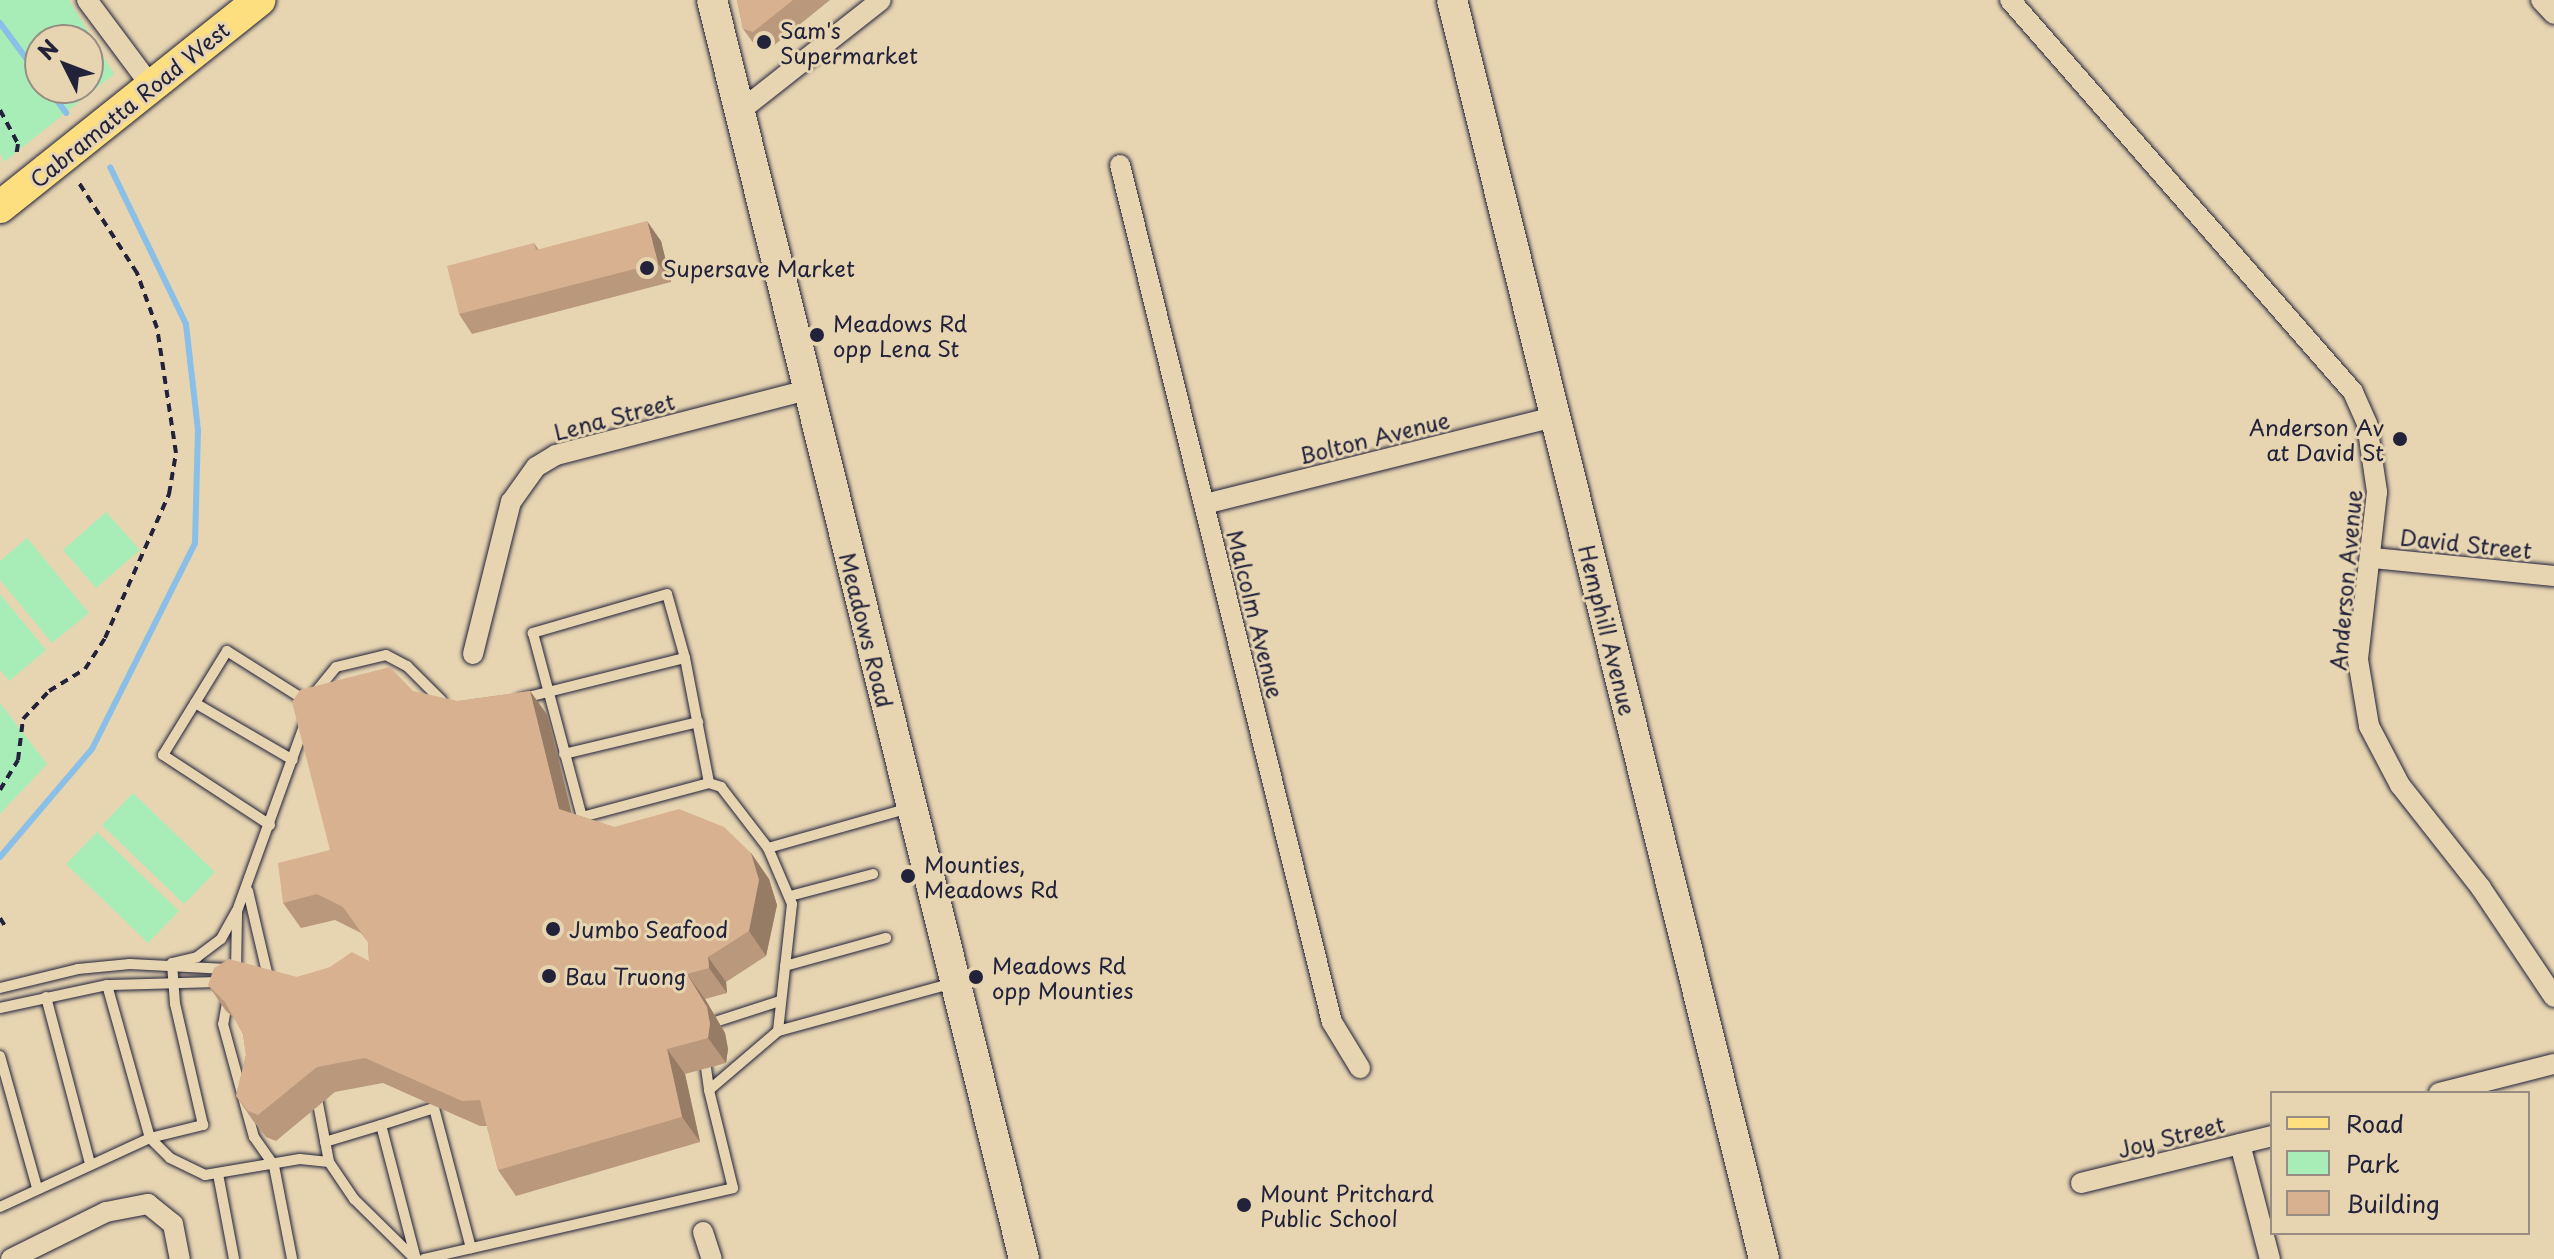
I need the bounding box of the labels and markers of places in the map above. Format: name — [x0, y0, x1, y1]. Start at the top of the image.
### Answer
place label: Sam's Supermarket — [780, 16, 918, 68]
marker: Sam's Supermarket — [755, 33, 773, 51]
place label: Supersave Market — [663, 255, 855, 281]
marker: Supersave Market — [638, 259, 656, 277]
place label: Meadows Rd opp Lena St — [833, 309, 966, 360]
marker: Meadows Rd opp Lena St — [808, 326, 826, 344]
place label: Anderson Av at David St — [2249, 413, 2384, 464]
marker: Anderson Av at David St — [2391, 430, 2409, 448]
place label: Mounties, Meadows Rd — [924, 850, 1057, 902]
marker: Mounties, Meadows Rd — [899, 867, 917, 885]
place label: Jumbo Seafood — [569, 916, 730, 942]
marker: Jumbo Seafood — [544, 920, 562, 938]
place label: Meadows Rd opp Mounties — [992, 951, 1133, 1002]
place label: Bau Truong — [565, 963, 685, 989]
marker: Bau Truong — [540, 967, 558, 985]
marker: Meadows Rd opp Mounties — [967, 968, 985, 986]
place label: Mount Pritchard Public School — [1260, 1179, 1434, 1230]
marker: Mount Pritchard Public School — [1235, 1196, 1253, 1214]

